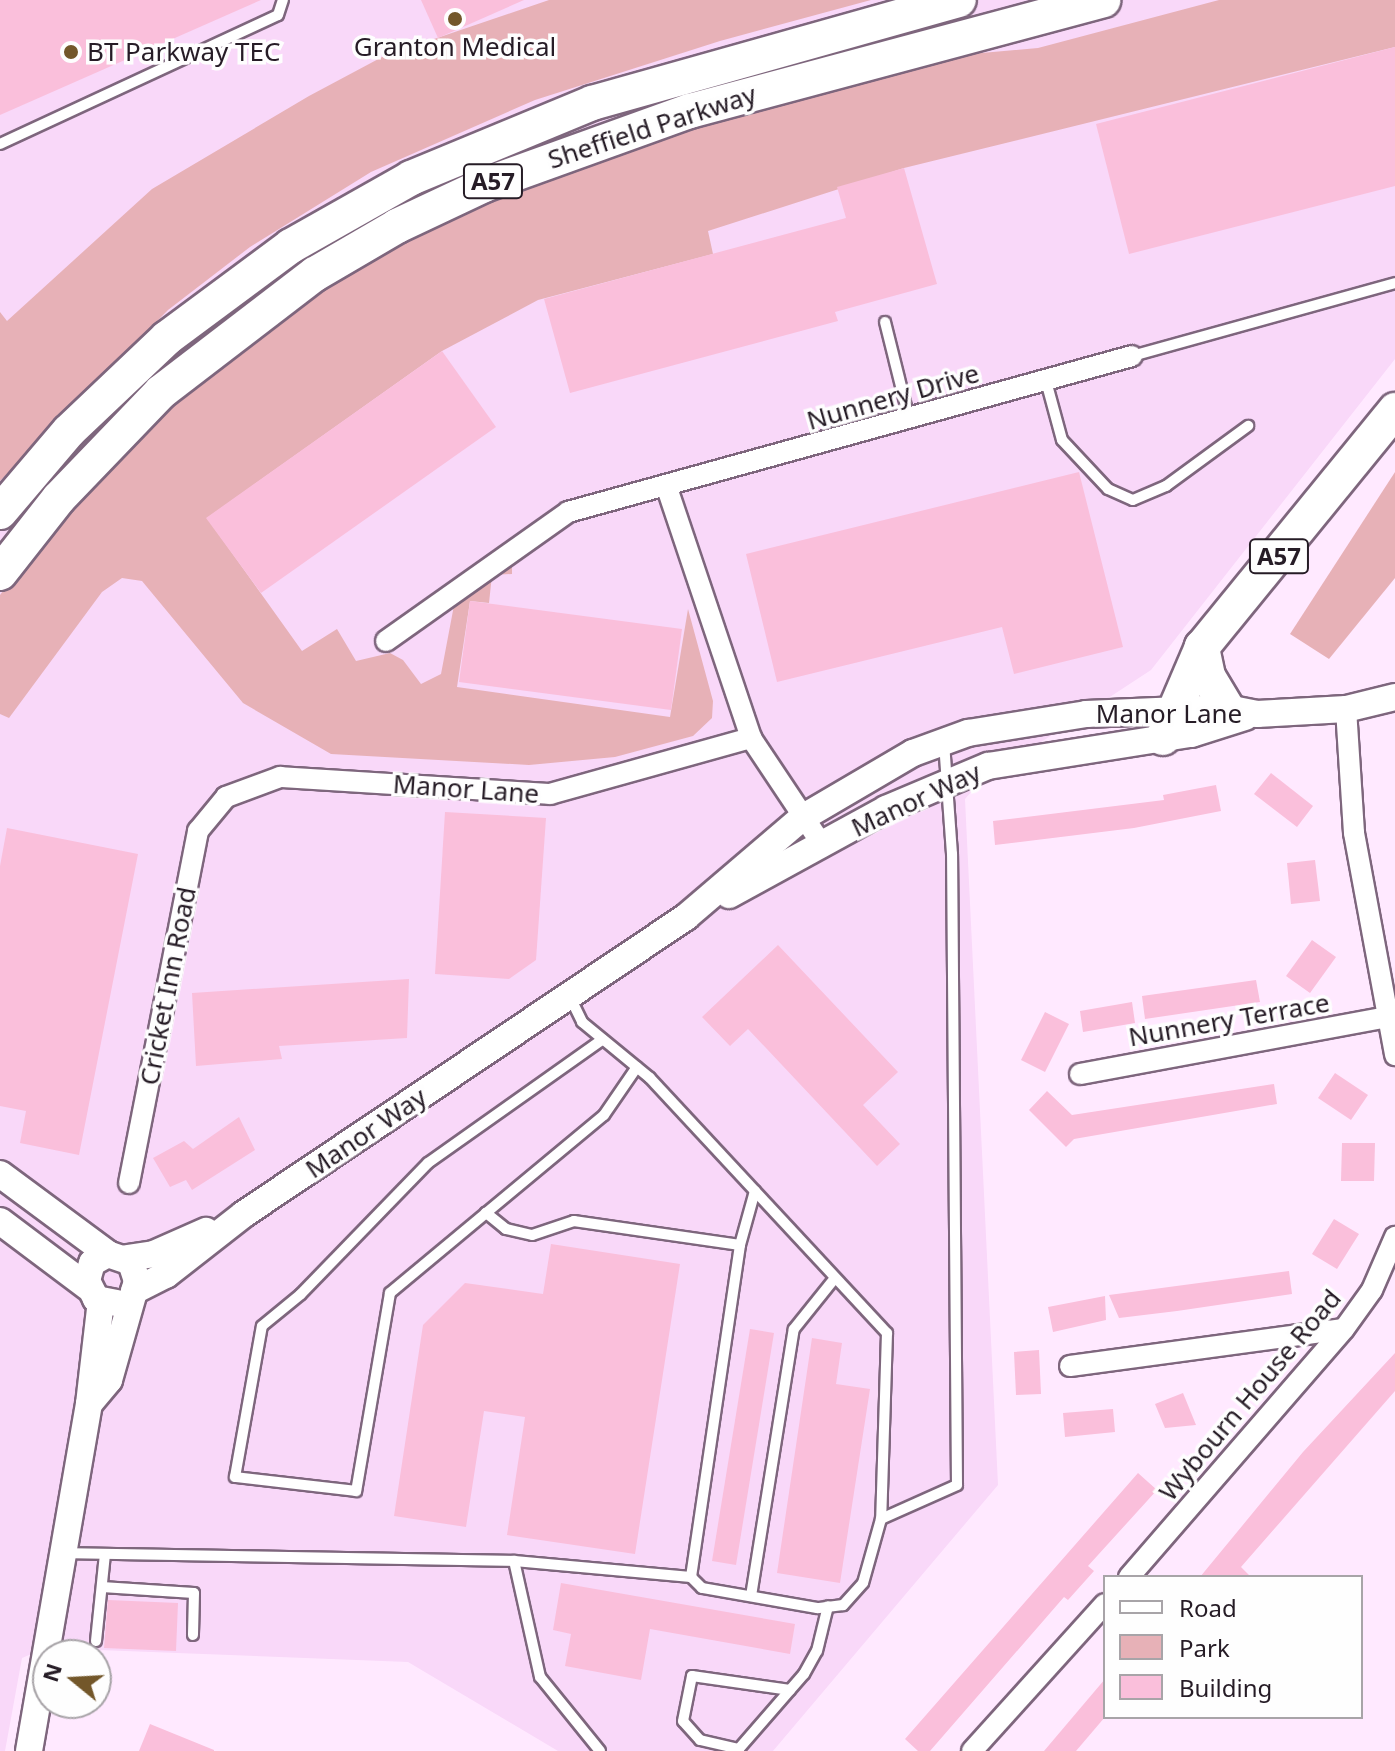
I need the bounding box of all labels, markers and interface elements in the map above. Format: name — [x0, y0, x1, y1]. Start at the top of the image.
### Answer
marker: Granton Medical — [446, 10, 464, 28]
place label: Granton Medical — [354, 31, 556, 63]
place label: BT Parkway TEC — [87, 36, 280, 68]
marker: BT Parkway TEC — [62, 43, 80, 61]
street label: Sheffield Parkway — [544, 79, 760, 175]
road number: A57 — [461, 161, 525, 201]
street label: Nunnery Drive — [803, 358, 983, 436]
road number: A57 — [1247, 536, 1311, 576]
street label: Manor Lane — [1096, 698, 1242, 730]
street label: Manor Way — [846, 756, 986, 844]
street label: Manor Lane — [392, 768, 540, 810]
street label: Cricket Inn Road — [133, 884, 203, 1088]
street label: Nunnery Terrace — [1126, 987, 1332, 1053]
street label: Manor Way — [300, 1081, 432, 1185]
street label: Wybourn House Road — [1152, 1283, 1348, 1507]
legend — [1103, 1575, 1363, 1719]
text: Road — [1179, 1591, 1237, 1624]
text: Park — [1179, 1631, 1230, 1664]
north arrow — [32, 1639, 112, 1719]
text: N — [34, 1659, 68, 1685]
text: Building — [1179, 1671, 1272, 1704]

